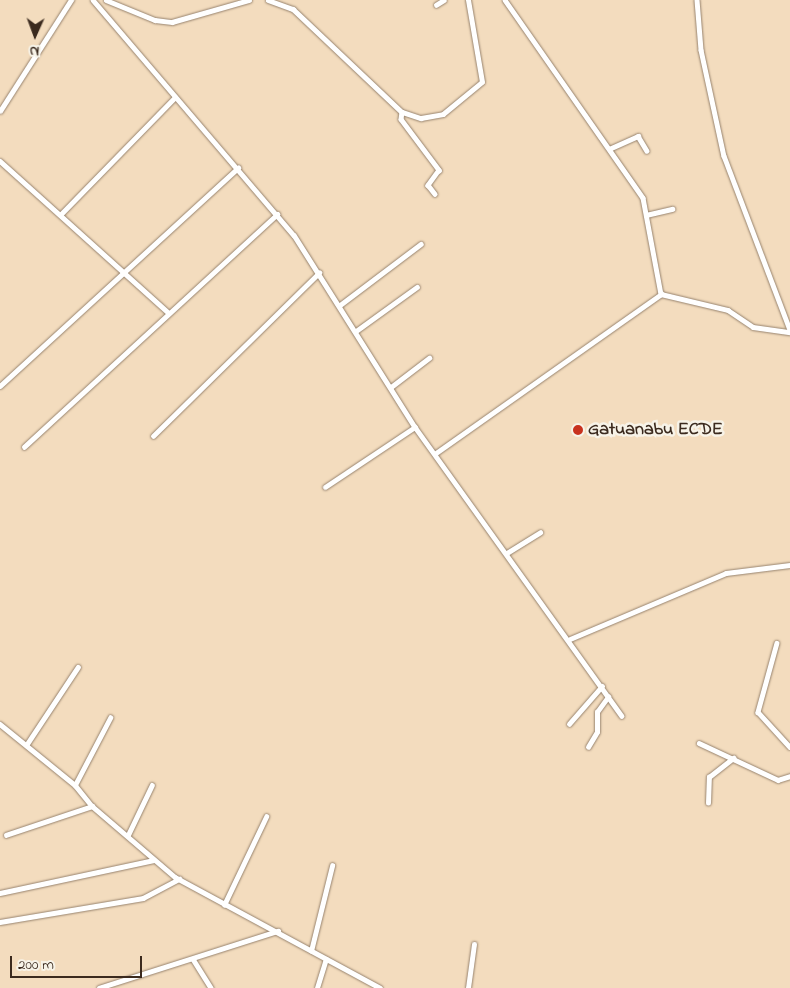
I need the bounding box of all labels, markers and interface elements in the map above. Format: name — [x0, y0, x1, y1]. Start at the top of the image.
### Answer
north arrow — [10, 10, 60, 60]
text: N — [29, 40, 40, 61]
place label: Gatuanabu ECDE — [588, 419, 723, 441]
marker: Gatuanabu ECDE — [572, 424, 584, 436]
scale bar — [12, 946, 145, 978]
text: 200 m — [18, 954, 54, 976]

